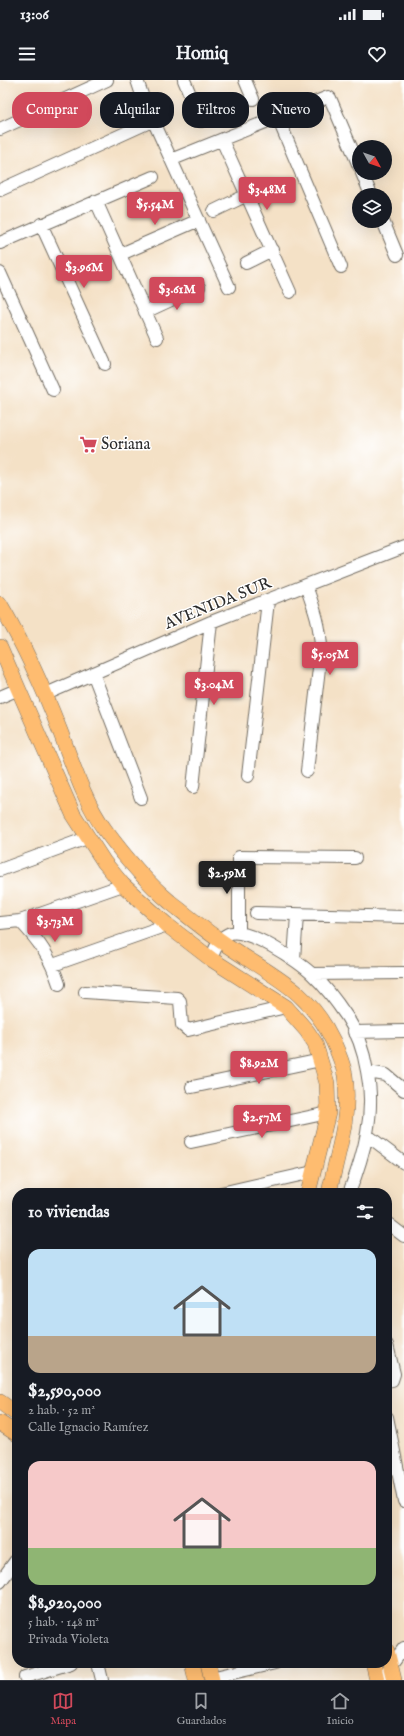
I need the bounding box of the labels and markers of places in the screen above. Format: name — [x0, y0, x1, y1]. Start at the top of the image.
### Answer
pin: $3.48M — [234, 177, 300, 211]
pin: $5.54M — [122, 192, 188, 226]
pin: $3.96M — [51, 255, 117, 289]
pin: $3.61M — [144, 277, 210, 311]
supermarket icon: Soriana — [78, 435, 98, 455]
place label: Soriana — [101, 435, 150, 455]
pin: $5.05M — [297, 642, 363, 676]
pin: $3.04M — [181, 672, 247, 706]
pin: $2.59M — [194, 861, 260, 895]
pin: $3.73M — [22, 909, 88, 943]
pin: $8.92M — [226, 1051, 292, 1085]
pin: $2.57M — [229, 1105, 295, 1139]

